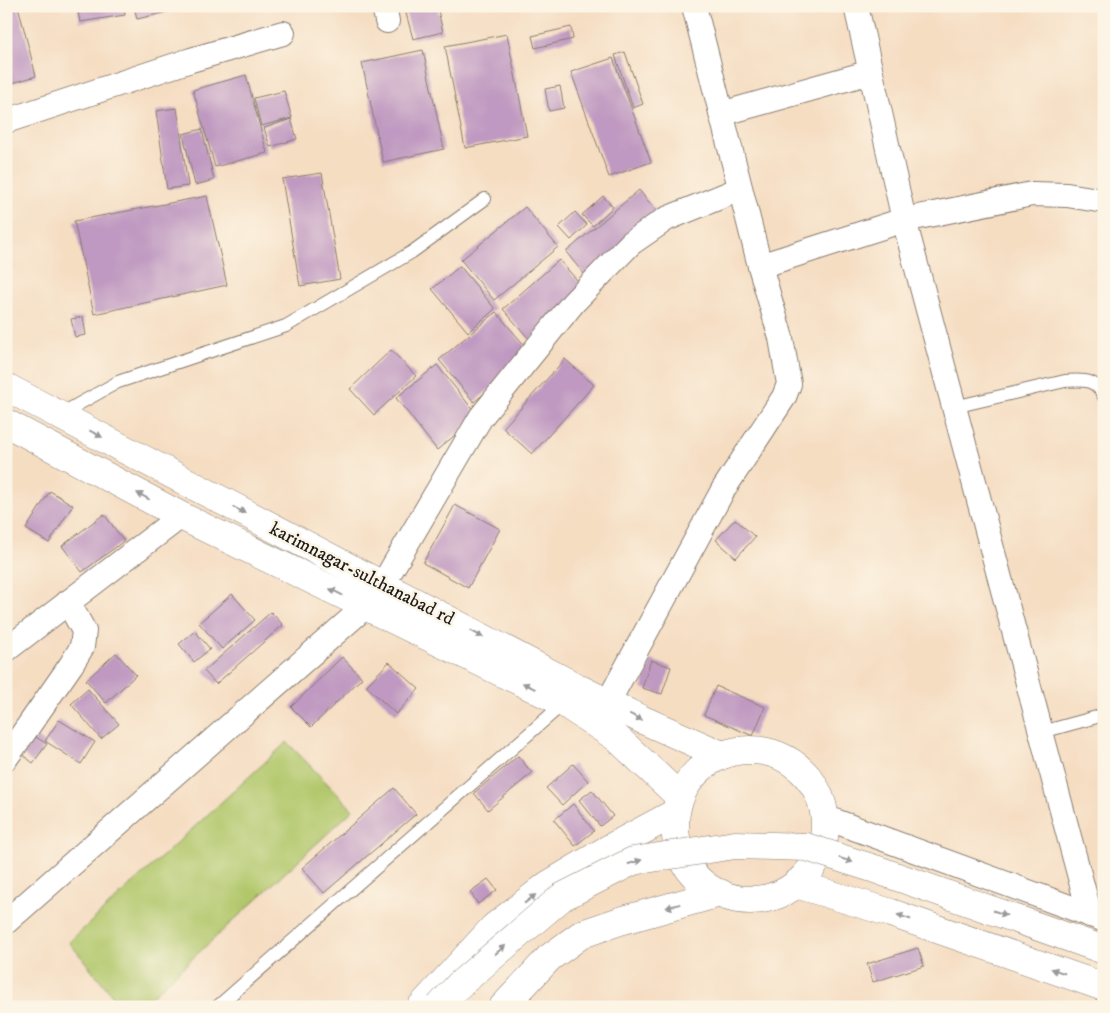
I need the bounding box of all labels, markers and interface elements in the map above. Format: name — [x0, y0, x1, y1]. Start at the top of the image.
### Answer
one-way arrow — [88, 430, 103, 438]
one-way arrow — [136, 492, 150, 500]
one-way arrow — [232, 506, 247, 514]
street label: karimnagar-sulthanabad rd — [266, 517, 459, 631]
one-way arrow — [328, 587, 343, 596]
one-way arrow — [469, 630, 484, 638]
one-way arrow — [522, 681, 536, 689]
one-way arrow — [629, 713, 643, 721]
one-way arrow — [839, 857, 854, 864]
one-way arrow — [628, 858, 643, 866]
one-way arrow — [523, 894, 537, 904]
one-way arrow — [665, 902, 680, 910]
one-way arrow — [993, 909, 1008, 917]
one-way arrow — [896, 913, 911, 921]
one-way arrow — [494, 945, 506, 956]
one-way arrow — [1050, 967, 1065, 974]

